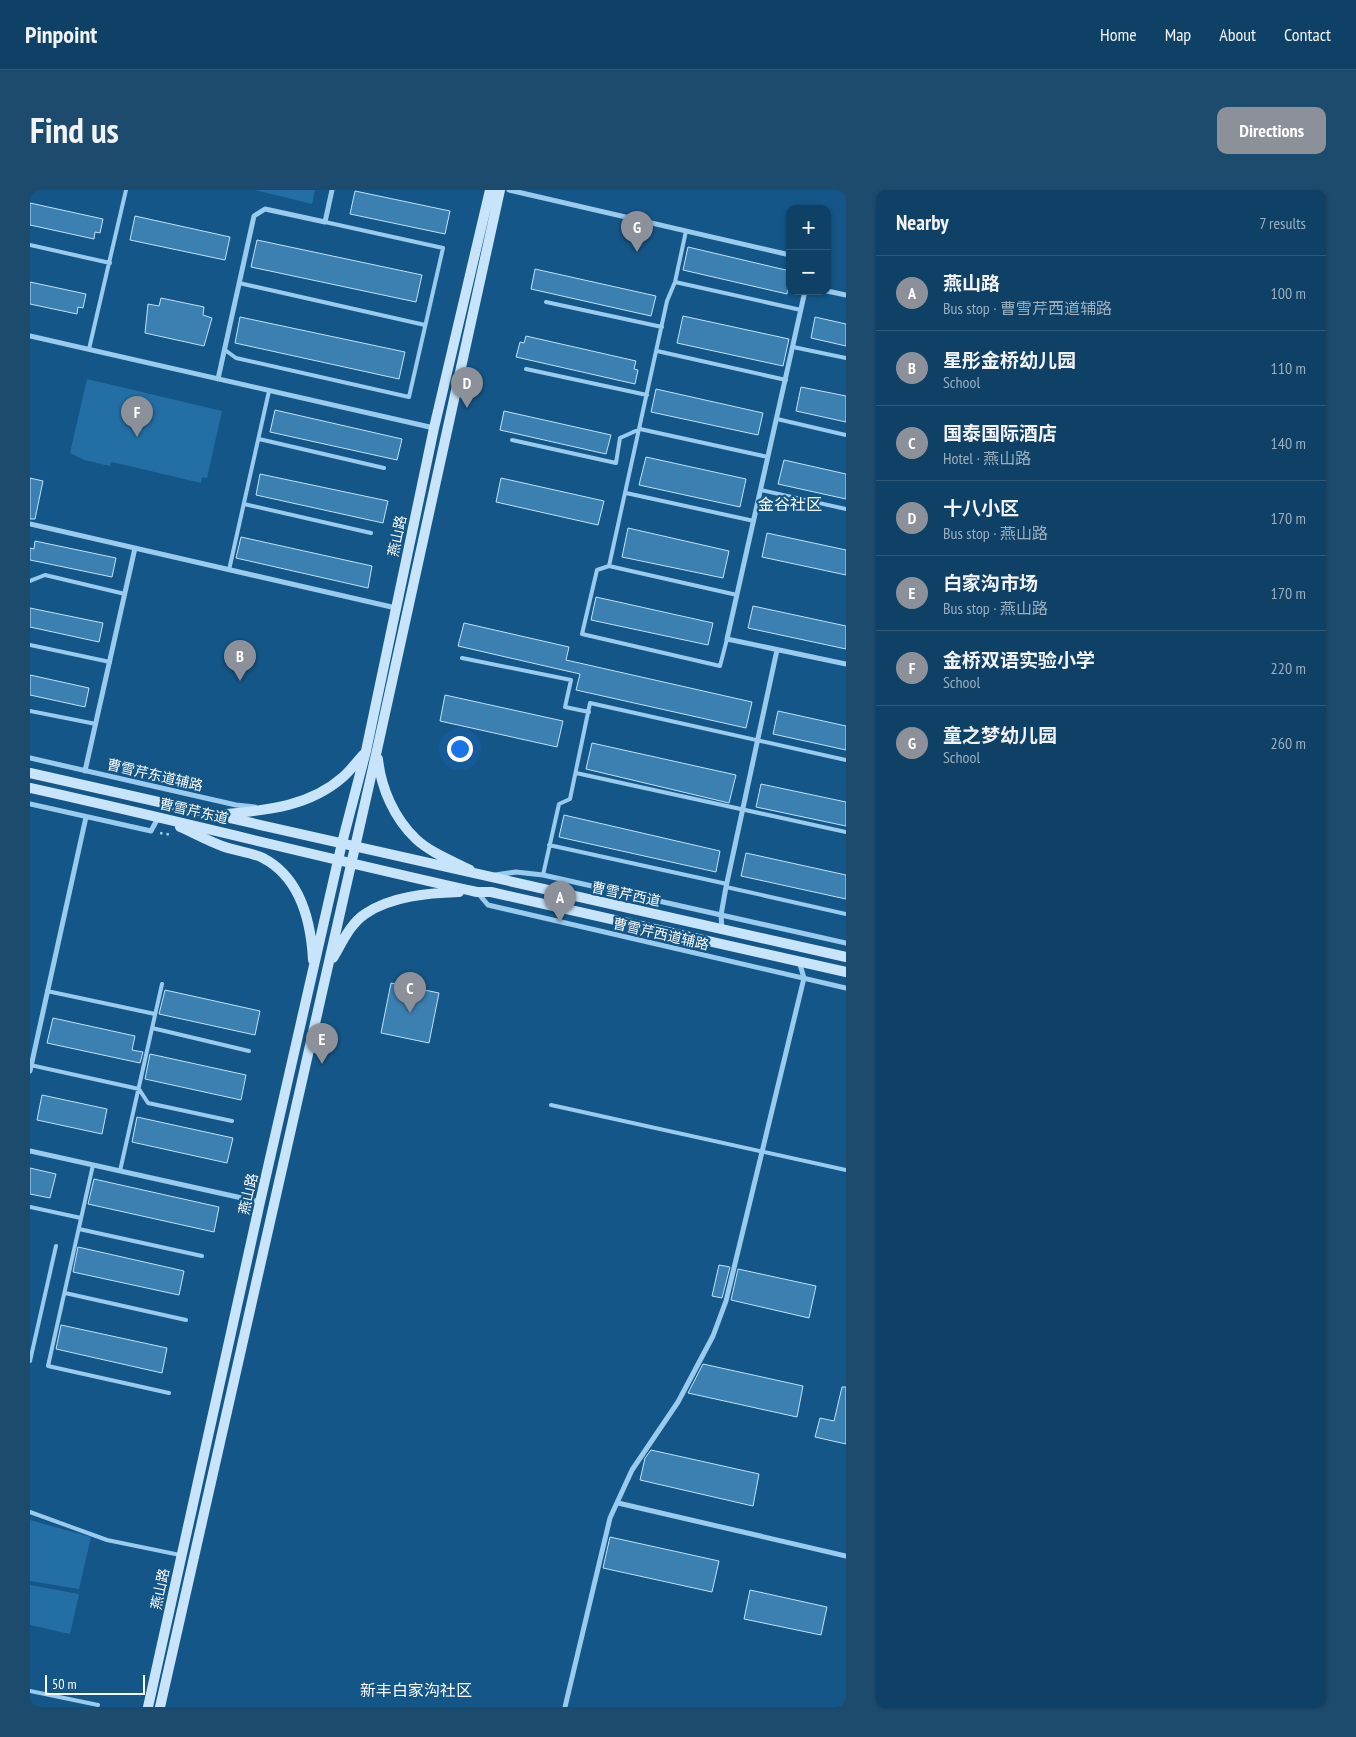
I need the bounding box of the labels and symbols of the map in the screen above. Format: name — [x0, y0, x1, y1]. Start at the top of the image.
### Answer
pin: G — [621, 211, 653, 252]
pin: D — [451, 367, 483, 408]
pin: F — [121, 396, 153, 437]
district label: 金谷社区 — [758, 494, 822, 514]
street label: 燕山路 — [384, 514, 410, 558]
pin: B — [224, 640, 256, 681]
your location — [447, 736, 473, 762]
street label: 曹雪芹东道辅路 — [105, 755, 205, 795]
street label: 曹雪芹东道 — [158, 794, 230, 828]
street label: 曹雪芹西道 — [590, 878, 662, 910]
pin: A — [544, 881, 576, 922]
street label: 曹雪芹西道辅路 — [611, 914, 711, 954]
pin: C — [394, 972, 426, 1013]
pin: E — [306, 1023, 338, 1064]
street label: 燕山路 — [235, 1172, 261, 1216]
street label: 燕山路 — [147, 1567, 173, 1611]
scale bar — [45, 1672, 145, 1695]
district label: 新丰白家沟社区 — [360, 1680, 472, 1700]

